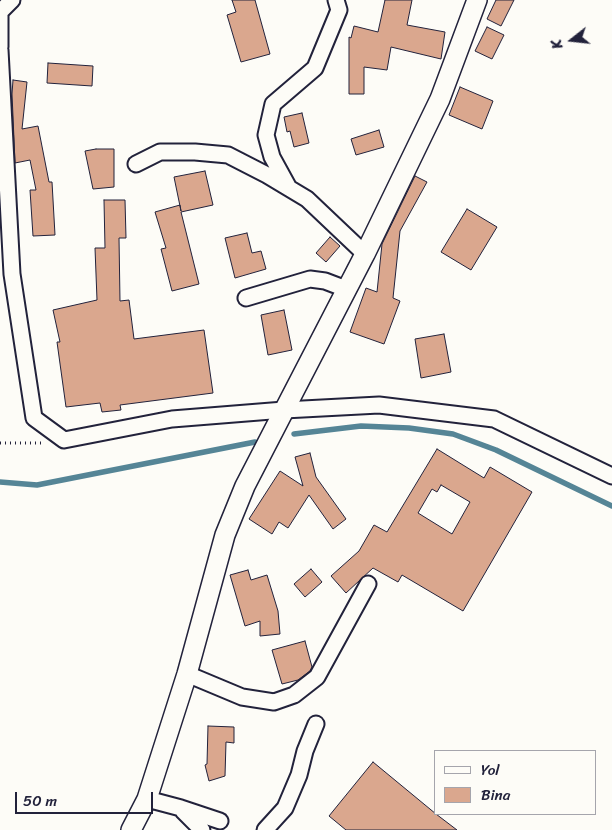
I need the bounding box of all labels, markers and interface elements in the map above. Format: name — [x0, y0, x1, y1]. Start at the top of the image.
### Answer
north arrow — [547, 15, 597, 65]
text: K — [544, 37, 570, 52]
legend — [434, 750, 597, 815]
text: Yol — [481, 757, 500, 783]
scale bar — [18, 782, 155, 814]
text: Bina — [481, 782, 510, 808]
text: 50 m — [23, 788, 57, 814]

